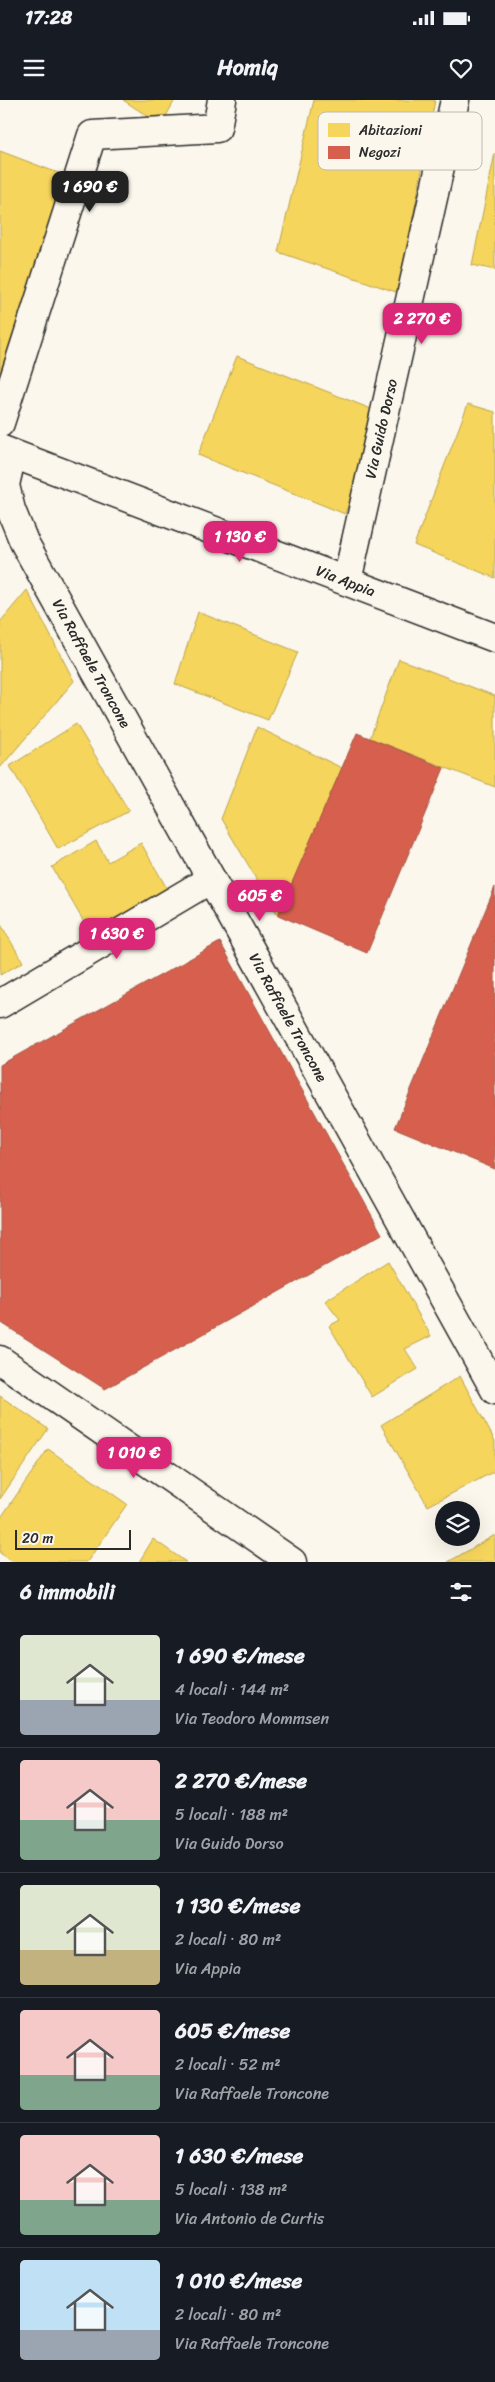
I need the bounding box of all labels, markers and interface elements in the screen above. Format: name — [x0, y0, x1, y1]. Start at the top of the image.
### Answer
text: 17:28 — [25, 1, 72, 34]
text: Homiq — [217, 48, 278, 87]
icon: menu — [20, 54, 48, 82]
icon: heart — [447, 54, 475, 82]
legend — [318, 112, 482, 170]
text: Abitazioni — [358, 118, 423, 143]
text: Negozi — [359, 140, 402, 165]
pin: 1 690 € — [44, 170, 136, 213]
text: 1 690 € — [63, 172, 117, 201]
pin: 2 270 € — [376, 302, 468, 345]
text: 2 270 € — [394, 304, 450, 333]
street label: Via Guido Dorso — [357, 376, 405, 481]
pin: 1 130 € — [194, 520, 286, 563]
text: 1 130 € — [214, 522, 266, 551]
street label: Via Appia — [312, 558, 380, 604]
street label: Via Raffaele Troncone — [45, 594, 138, 733]
pin: 605 € — [225, 880, 295, 922]
text: 605 € — [238, 881, 282, 910]
pin: 1 630 € — [71, 918, 163, 960]
text: 1 630 € — [90, 919, 144, 948]
street label: Via Raffaele Troncone — [242, 948, 335, 1087]
pin: 1 010 € — [88, 1436, 180, 1479]
text: 1 010 € — [108, 1438, 160, 1467]
map controls — [435, 1501, 480, 1546]
button: layers — [435, 1501, 480, 1546]
text: 20 m — [22, 1526, 53, 1551]
scale bar — [15, 1527, 131, 1550]
text: 6 immobili — [20, 1573, 115, 1611]
icon: filters — [447, 1578, 475, 1606]
text: 1 690 €/mese — [175, 1637, 305, 1675]
icon: home — [60, 1655, 120, 1715]
text: 4 locali · 144 m² — [175, 1675, 289, 1704]
text: Via Teodoro Mommsen — [175, 1704, 329, 1733]
text: 2 270 €/mese — [175, 1762, 307, 1800]
icon: home — [60, 1780, 120, 1840]
text: 5 locali · 188 m² — [175, 1800, 288, 1829]
text: Via Guido Dorso — [175, 1829, 284, 1858]
text: 1 130 €/mese — [175, 1887, 300, 1925]
icon: home — [60, 1905, 120, 1965]
text: 2 locali · 80 m² — [175, 1925, 281, 1954]
text: Via Appia — [175, 1954, 241, 1983]
text: 605 €/mese — [175, 2012, 290, 2050]
icon: home — [60, 2030, 120, 2090]
text: 2 locali · 52 m² — [175, 2050, 280, 2079]
text: Via Raffaele Troncone — [175, 2079, 329, 2108]
text: 1 630 €/mese — [175, 2137, 303, 2175]
icon: home — [60, 2155, 120, 2215]
text: 5 locali · 138 m² — [175, 2175, 287, 2204]
text: Via Antonio de Curtis — [175, 2204, 324, 2233]
text: 1 010 €/mese — [175, 2262, 302, 2300]
icon: home — [60, 2280, 120, 2340]
text: 2 locali · 80 m² — [175, 2300, 281, 2329]
text: Via Raffaele Troncone — [175, 2329, 329, 2358]

